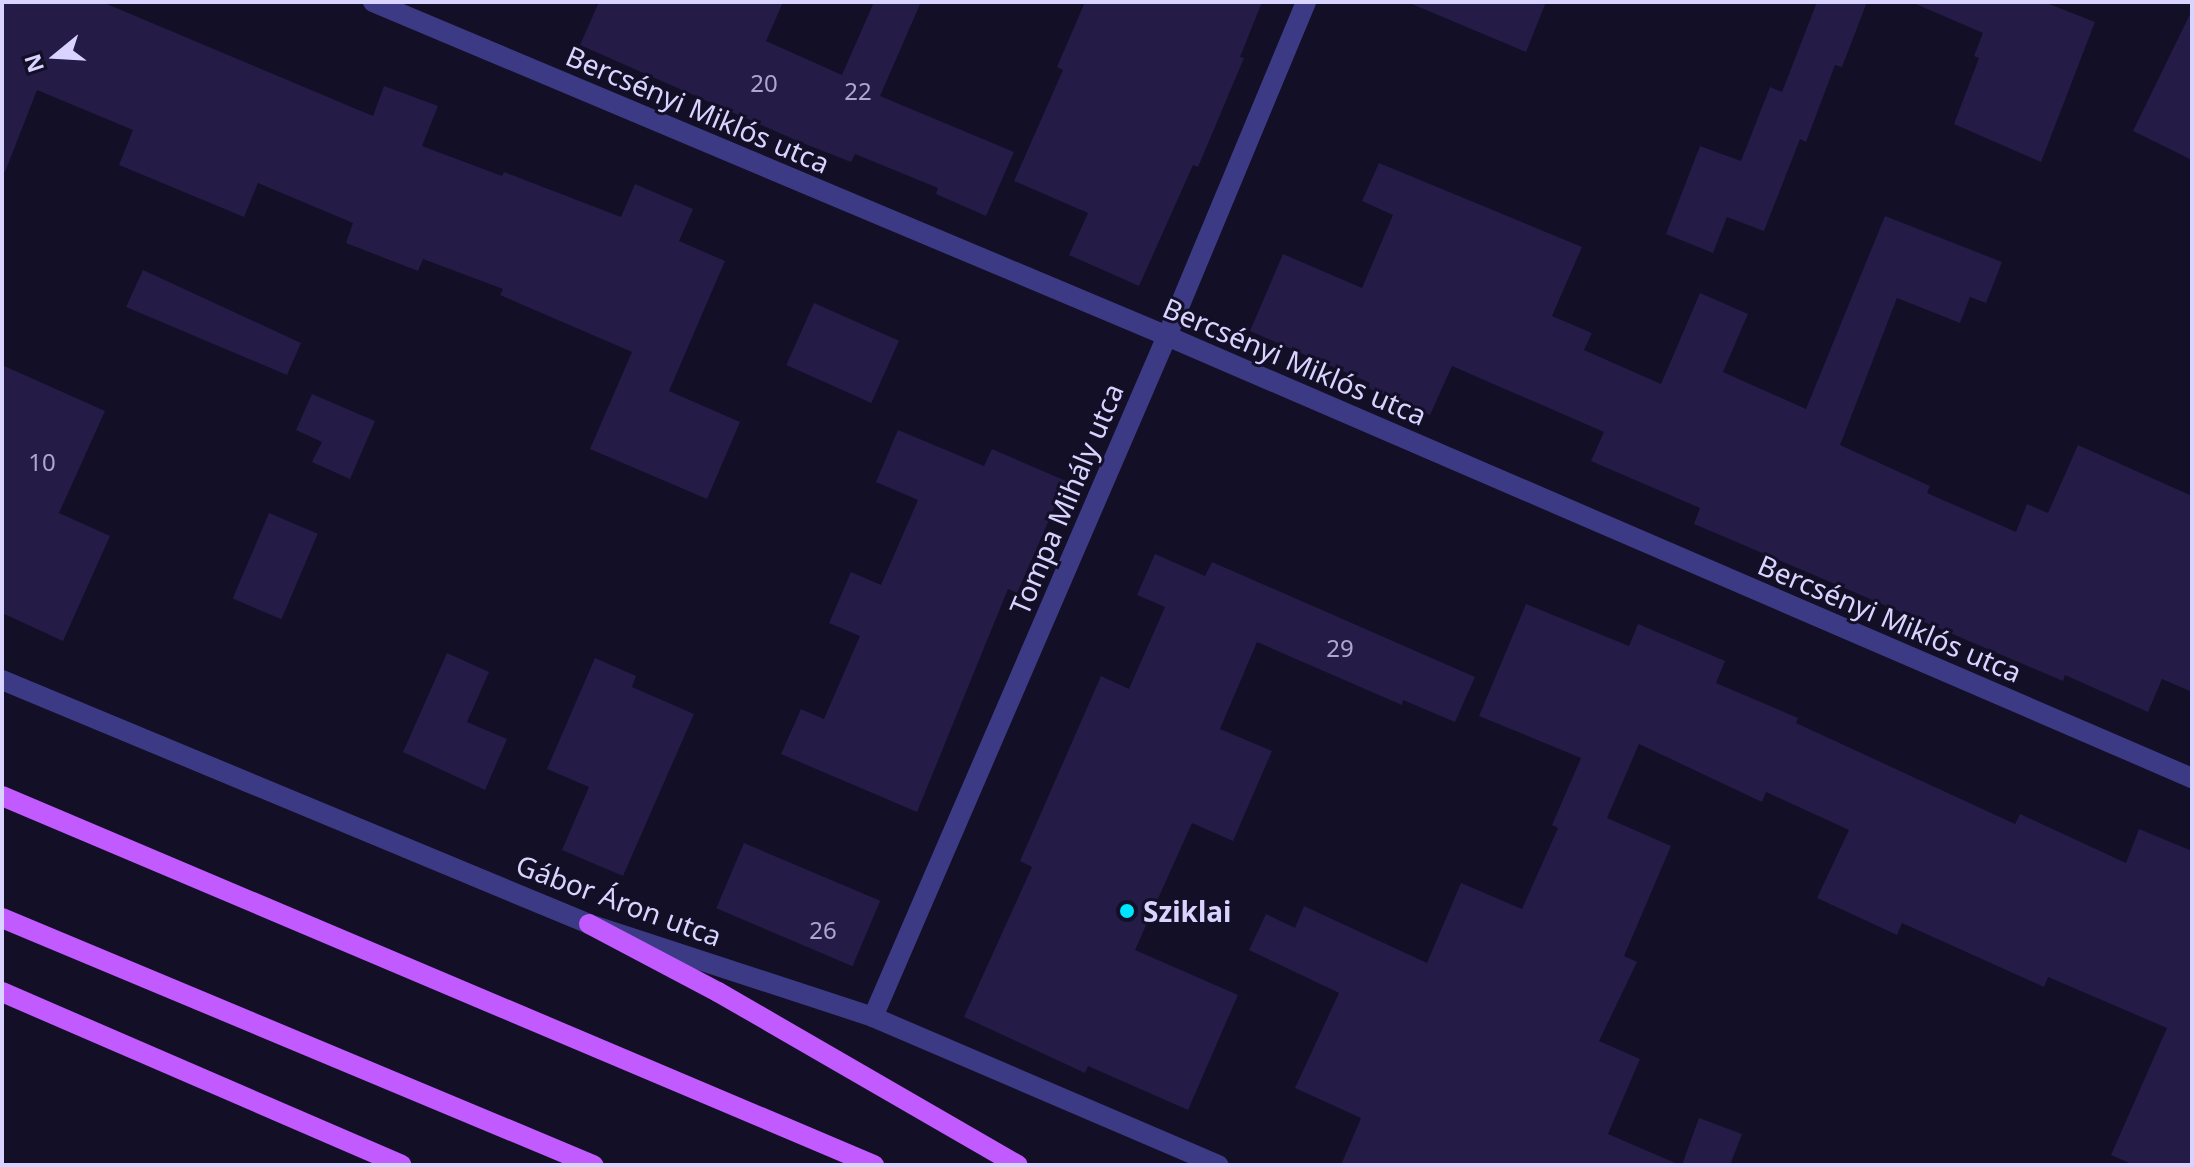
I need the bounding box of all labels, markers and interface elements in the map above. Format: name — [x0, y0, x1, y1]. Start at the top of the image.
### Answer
north arrow — [16, 16, 96, 96]
street label: Bercsényi Miklós utca — [561, 38, 835, 180]
text: N — [16, 50, 50, 77]
house number: 20 — [750, 69, 778, 97]
house number: 22 — [844, 77, 872, 105]
street label: Bercsényi Miklós utca — [1158, 290, 1432, 432]
street label: Tompa Mihály utca — [1002, 378, 1130, 620]
house number: 10 — [28, 448, 56, 476]
street label: Bercsényi Miklós utca — [1753, 547, 2027, 689]
house number: 29 — [1326, 634, 1354, 662]
street label: Gábor Áron utca — [512, 847, 726, 953]
place label: Sziklai — [1143, 894, 1231, 928]
marker: Sziklai — [1118, 902, 1136, 920]
house number: 26 — [809, 916, 837, 944]

